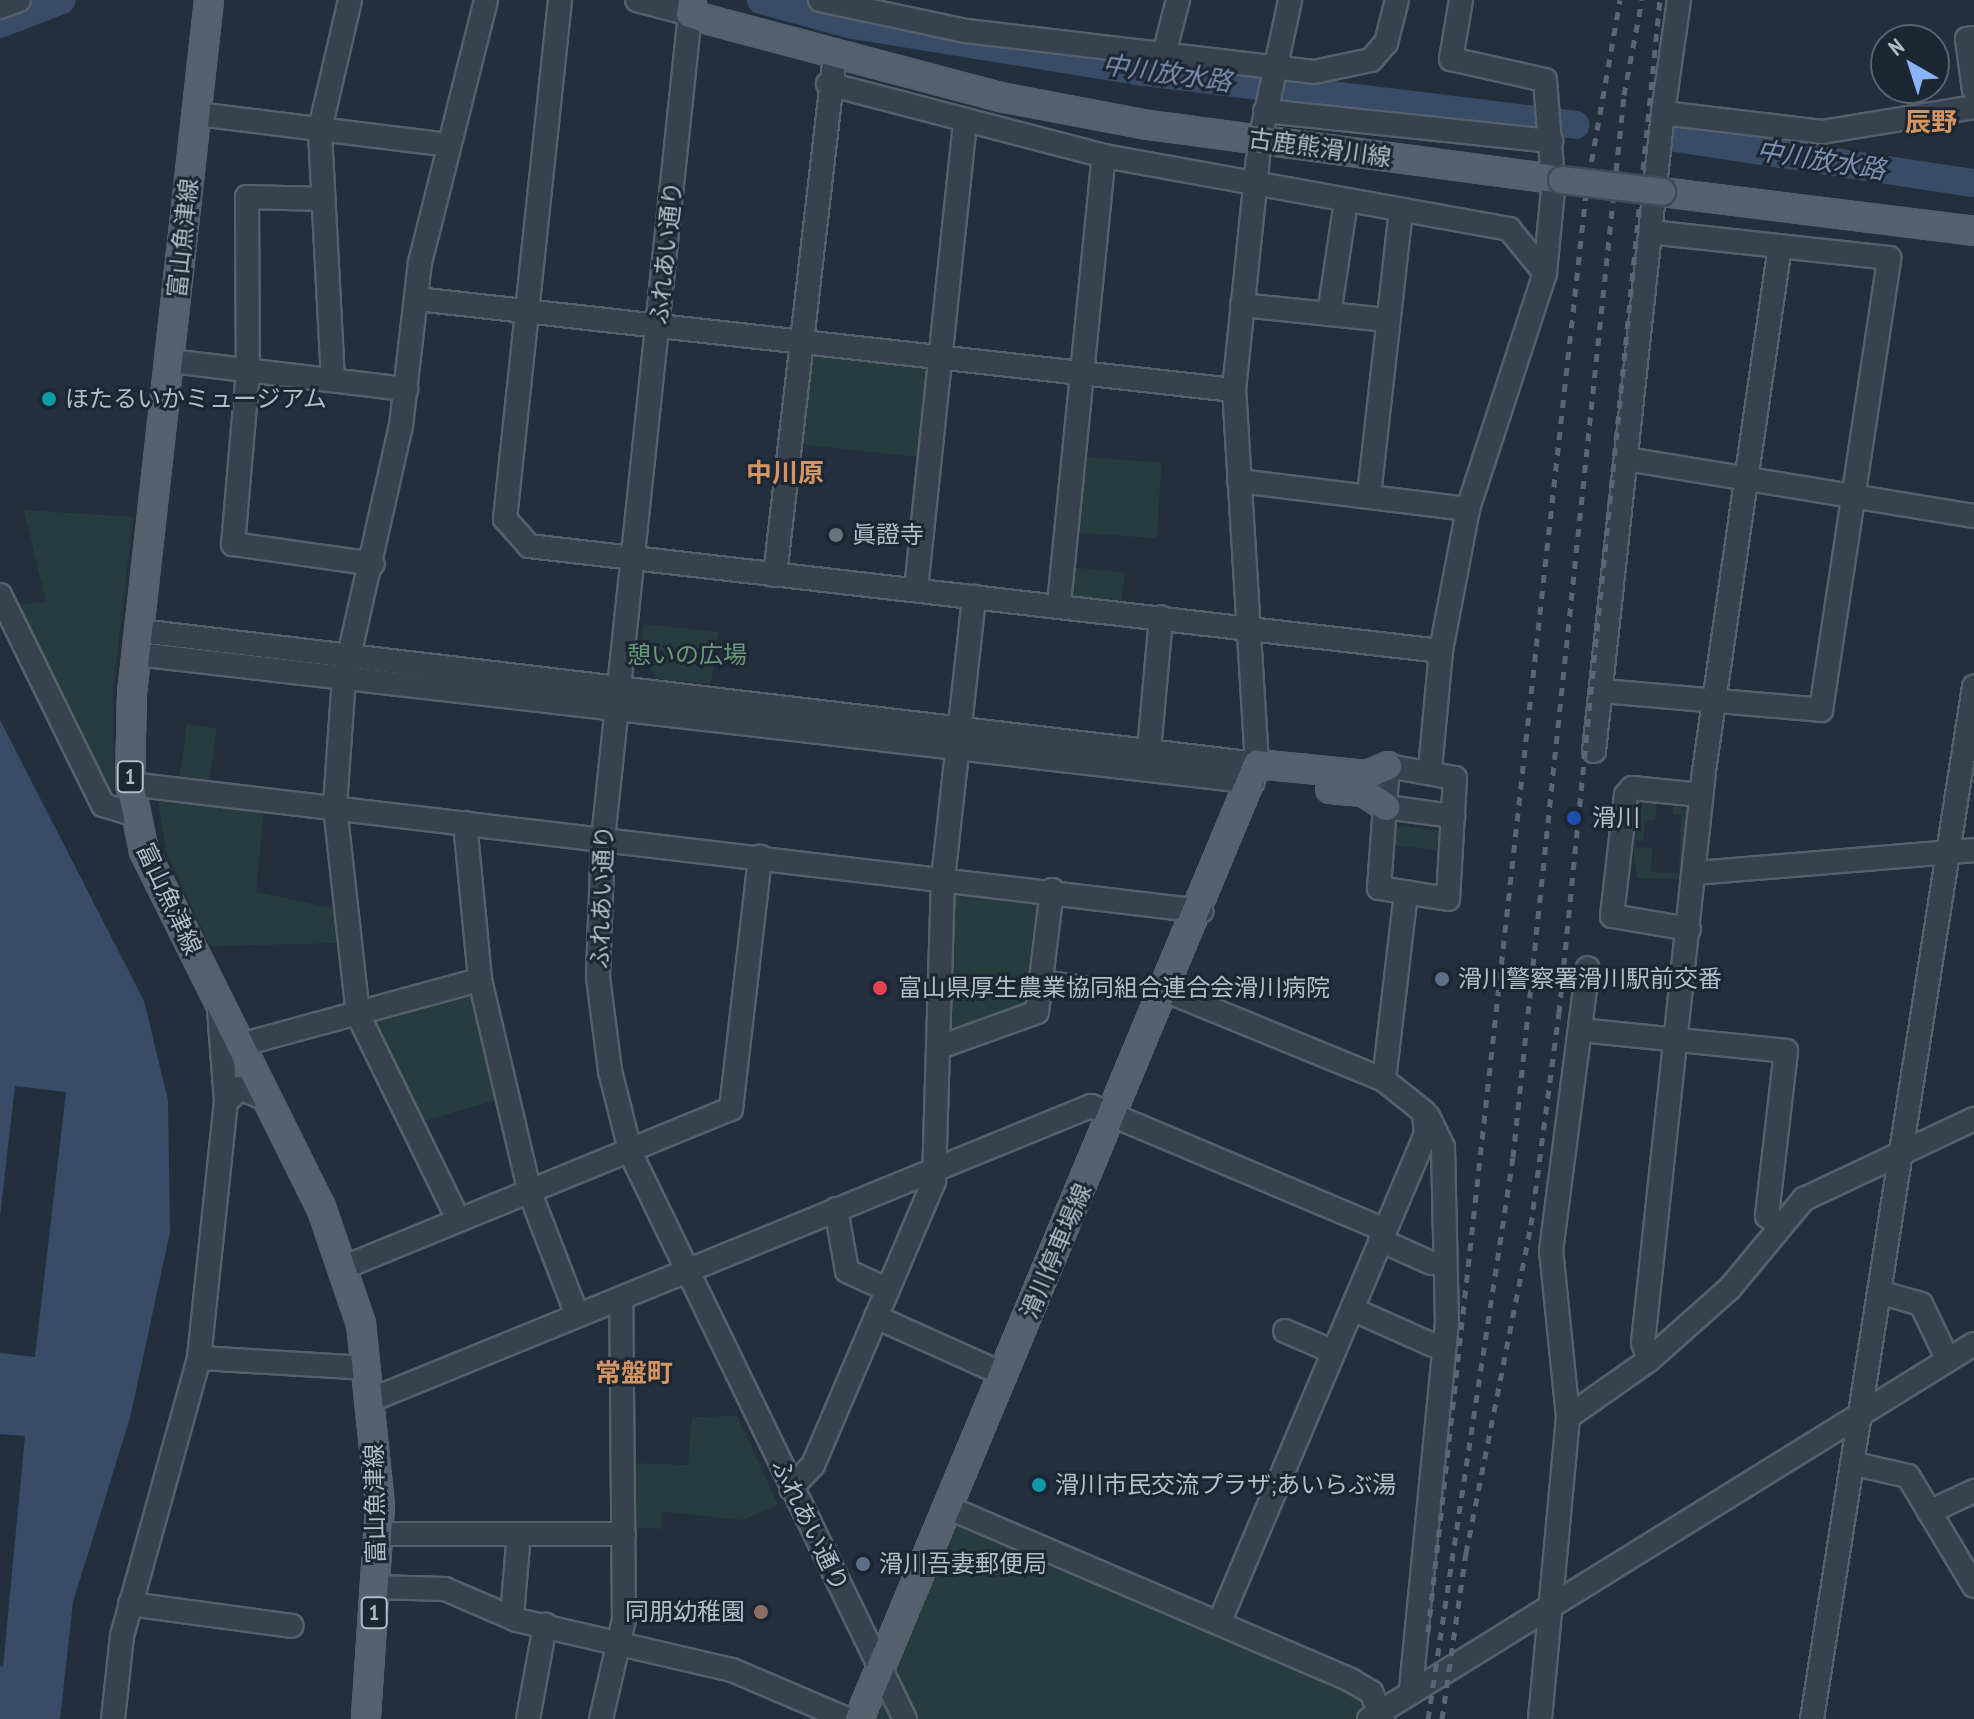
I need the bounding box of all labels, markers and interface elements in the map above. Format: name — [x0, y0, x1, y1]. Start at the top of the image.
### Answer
north arrow — [1870, 24, 1950, 104]
text: N — [1883, 32, 1910, 62]
water label: 中川放水路 — [1100, 49, 1234, 97]
district label: 辰野 — [1905, 106, 1957, 138]
street label: 古鹿熊滑川線 — [1247, 124, 1393, 172]
water label: 中川放水路 — [1754, 134, 1888, 186]
street label: 富山魚津線 — [162, 177, 204, 299]
street label: ふれあい通り — [644, 180, 688, 326]
place label: ほたるいかミュージアム — [65, 385, 329, 413]
marker: ほたるいかミュージアム — [40, 390, 58, 408]
district label: 中川原 — [746, 457, 824, 489]
place label: 眞證寺 — [852, 521, 924, 549]
marker: 眞證寺 — [827, 526, 845, 544]
park label: 憩いの広場 — [627, 641, 747, 669]
road number: 1 — [116, 759, 144, 795]
place label: 滑川 — [1592, 804, 1640, 832]
marker: 滑川 — [1563, 807, 1585, 829]
street label: ふれあい通り — [585, 825, 619, 969]
street label: 富山魚津線 — [131, 839, 207, 959]
place label: 滑川警察署滑川駅前交番 — [1458, 965, 1722, 993]
marker: 滑川警察署滑川駅前交番 — [1433, 970, 1451, 988]
place label: 富山県厚生農業協同組合連合会滑川病院 — [898, 974, 1330, 1002]
marker: 富山県厚生農業協同組合連合会滑川病院 — [869, 977, 891, 999]
street label: 滑川停車場線 — [1015, 1179, 1097, 1323]
district label: 常盤町 — [595, 1357, 673, 1389]
street label: 富山魚津線 — [360, 1444, 390, 1564]
street label: ふれあい通り — [765, 1454, 855, 1596]
place label: 滑川市民交流プラザ;あいらぶ湯 — [1055, 1471, 1396, 1499]
marker: 滑川市民交流プラザ;あいらぶ湯 — [1030, 1476, 1048, 1494]
place label: 滑川吾妻郵便局 — [879, 1550, 1047, 1578]
marker: 滑川吾妻郵便局 — [854, 1555, 872, 1573]
road number: 1 — [360, 1595, 388, 1631]
place label: 同朋幼稚園 — [625, 1598, 745, 1626]
marker: 同朋幼稚園 — [752, 1603, 770, 1621]

